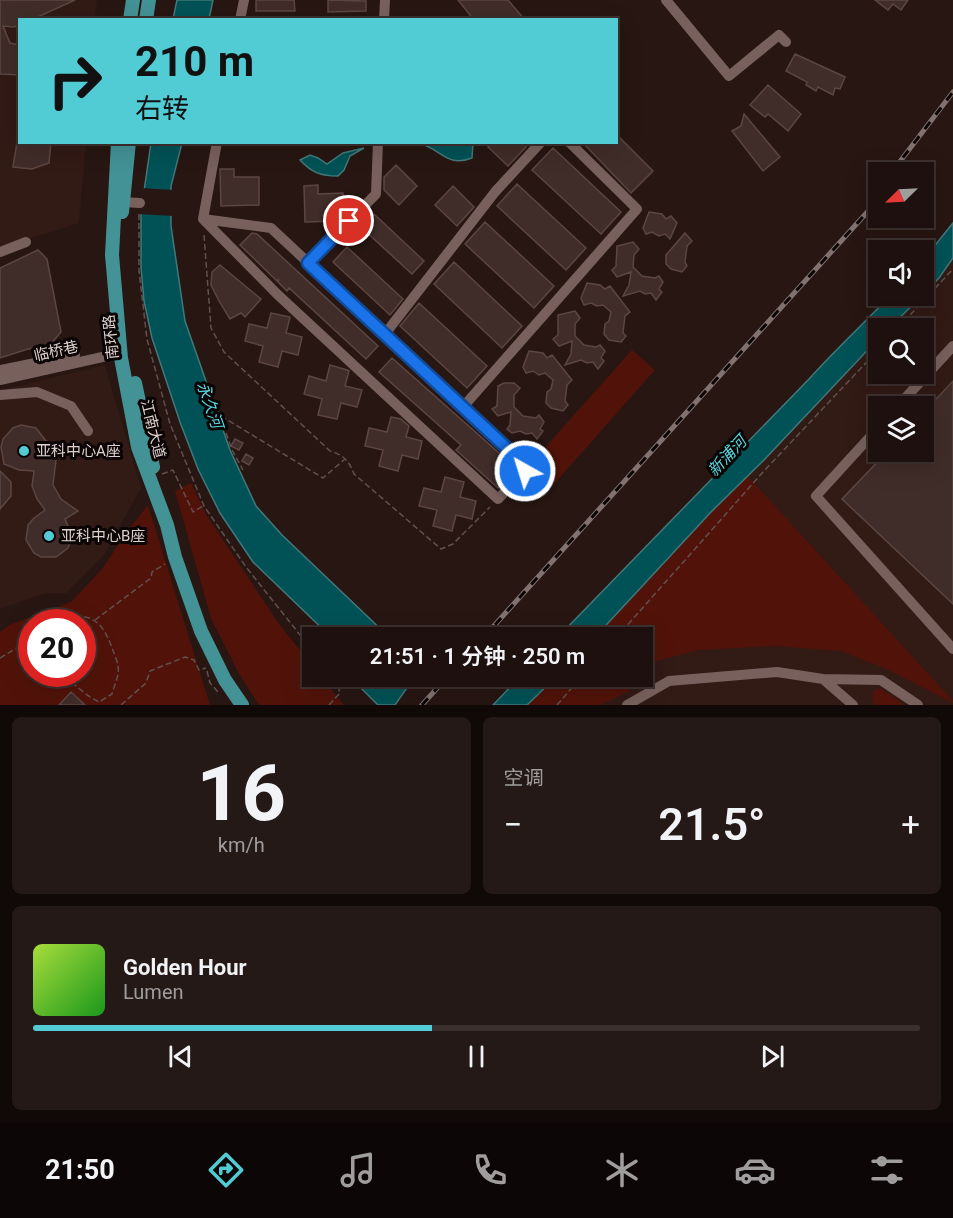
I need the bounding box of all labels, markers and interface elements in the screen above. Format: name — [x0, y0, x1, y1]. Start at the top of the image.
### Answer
text: 210 m — [135, 37, 254, 86]
icon: right — [36, 42, 114, 120]
text: 右转 — [135, 93, 189, 125]
north arrow — [868, 162, 934, 228]
map controls — [868, 162, 934, 462]
pin — [323, 195, 374, 246]
icon: arrive — [332, 204, 365, 237]
button: sound — [868, 240, 934, 306]
street label: 南环路 — [100, 314, 122, 360]
button: search — [868, 318, 934, 384]
street label: 临桥巷 — [32, 337, 80, 365]
water label: 永久河 — [193, 379, 228, 434]
button: layers — [868, 396, 934, 462]
street label: 江南大道 — [137, 398, 169, 460]
water label: 新浦河 — [704, 430, 752, 480]
position arrow — [493, 439, 557, 503]
place label: 亚科中心A座 — [36, 442, 121, 460]
marker: 亚科中心A座 — [17, 444, 31, 458]
place label: 亚科中心B座 — [61, 527, 145, 545]
marker: 亚科中心B座 — [42, 529, 56, 543]
speed limit sign: 20 — [18, 609, 96, 687]
text: 21:51 · 1 分钟 · 250 m — [370, 644, 585, 669]
text: 16 — [196, 748, 286, 839]
text: 空调 — [504, 766, 544, 790]
text: 21.5° — [658, 798, 765, 851]
text: − — [504, 805, 522, 844]
text: + — [901, 805, 920, 844]
text: km/h — [218, 833, 265, 857]
text: Golden Hour — [123, 955, 247, 980]
text: Lumen — [123, 980, 184, 1004]
icon: previous — [164, 1040, 197, 1073]
icon: pause — [460, 1040, 493, 1073]
icon: next — [756, 1040, 789, 1073]
icon: directions — [205, 1149, 247, 1191]
icon: music — [337, 1149, 379, 1191]
icon: phone — [469, 1149, 511, 1191]
icon: climate — [601, 1149, 643, 1191]
icon: car — [734, 1149, 776, 1191]
icon: filters — [866, 1149, 908, 1191]
text: 21:50 — [45, 1154, 115, 1186]

